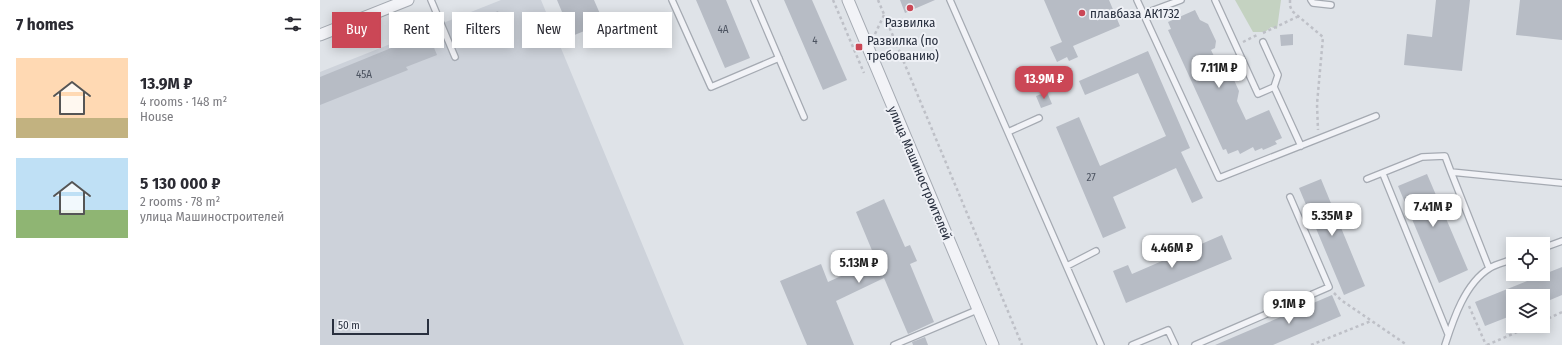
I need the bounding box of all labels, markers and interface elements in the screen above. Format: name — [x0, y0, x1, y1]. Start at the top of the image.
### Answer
marker: Развилка — [905, 3, 915, 13]
place label: плавбаза АК1732 — [1090, 6, 1180, 21]
marker: плавбаза АК1732 — [1077, 8, 1087, 18]
chip: Buy — [332, 12, 381, 48]
chip: Rent — [389, 12, 444, 48]
chip: Filters — [452, 12, 514, 48]
chip: New — [522, 12, 575, 48]
chip: Apartment — [583, 12, 672, 48]
icon: filters — [282, 13, 304, 35]
text: 7 homes — [16, 14, 74, 35]
place label: Развилка — [885, 15, 935, 30]
house number: 4А — [717, 23, 729, 36]
place label: Развилка (по требованию) — [867, 33, 939, 63]
house number: 4 — [812, 34, 818, 47]
marker: Развилка (по требованию) — [854, 42, 864, 52]
pin: 7.11M ₽ — [1182, 55, 1256, 89]
text: 7.11M ₽ — [1200, 60, 1238, 75]
pin: 13.9M ₽ — [1007, 66, 1081, 100]
house number: 45А — [356, 68, 372, 81]
text: 13.9M ₽ — [1024, 71, 1064, 86]
text: 13.9M ₽ — [140, 73, 193, 94]
icon: home — [48, 74, 96, 122]
text: 4 rooms · 148 m² — [140, 94, 227, 109]
street label: улица Машиностроителей — [885, 104, 955, 242]
text: House — [140, 109, 174, 124]
house number: 27 — [1086, 171, 1096, 184]
text: 5 130 000 ₽ — [140, 173, 221, 194]
icon: home — [48, 174, 96, 222]
text: 2 rooms · 78 m² — [140, 194, 220, 209]
pin: 7.41M ₽ — [1396, 194, 1470, 228]
text: 7.41M ₽ — [1414, 199, 1452, 214]
pin: 5.35M ₽ — [1295, 203, 1369, 237]
text: 5.35M ₽ — [1311, 208, 1353, 223]
text: улица Машиностроителей — [140, 209, 284, 224]
pin: 4.46M ₽ — [1135, 235, 1209, 269]
map controls — [1506, 237, 1550, 333]
button: locate — [1506, 237, 1550, 281]
text: 4.46M ₽ — [1151, 240, 1193, 255]
pin: 5.13M ₽ — [822, 250, 896, 284]
text: 5.13M ₽ — [840, 255, 878, 270]
button: layers — [1506, 289, 1550, 333]
pin: 9.1M ₽ — [1256, 291, 1322, 325]
text: 9.1M ₽ — [1273, 296, 1306, 311]
scale bar — [332, 317, 429, 336]
text: 50 m — [338, 319, 360, 332]

